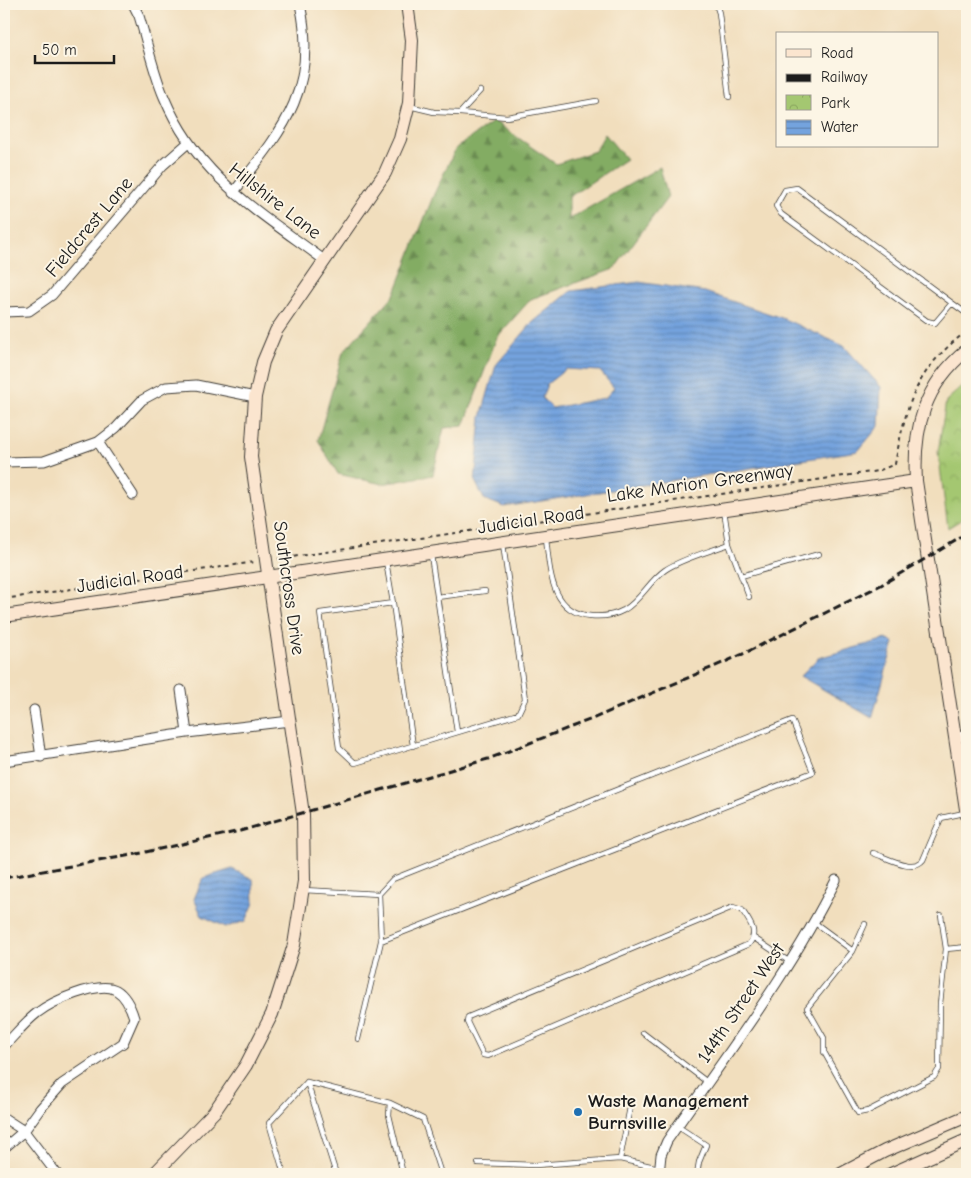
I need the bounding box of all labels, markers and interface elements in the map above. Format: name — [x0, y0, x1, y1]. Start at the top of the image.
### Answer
scale bar — [35, 32, 114, 64]
legend — [776, 32, 938, 148]
text: 50 m — [42, 41, 77, 59]
text: Road — [821, 44, 853, 62]
text: Railway — [821, 68, 868, 86]
text: Park — [821, 94, 850, 112]
text: Water — [821, 118, 858, 136]
street label: Hillshire Lane — [225, 158, 325, 244]
street label: Fieldcrest Lane — [41, 173, 137, 281]
street label: Lake Marion Greenway — [605, 459, 795, 507]
street label: Judicial Road — [476, 502, 586, 538]
street label: Southcross Drive — [269, 520, 309, 656]
street label: Judicial Road — [75, 561, 185, 597]
street label: 144th Street West — [693, 938, 790, 1067]
place label: Waste Management Burnsville — [588, 1090, 749, 1134]
marker: Waste Management Burnsville — [572, 1106, 584, 1118]

